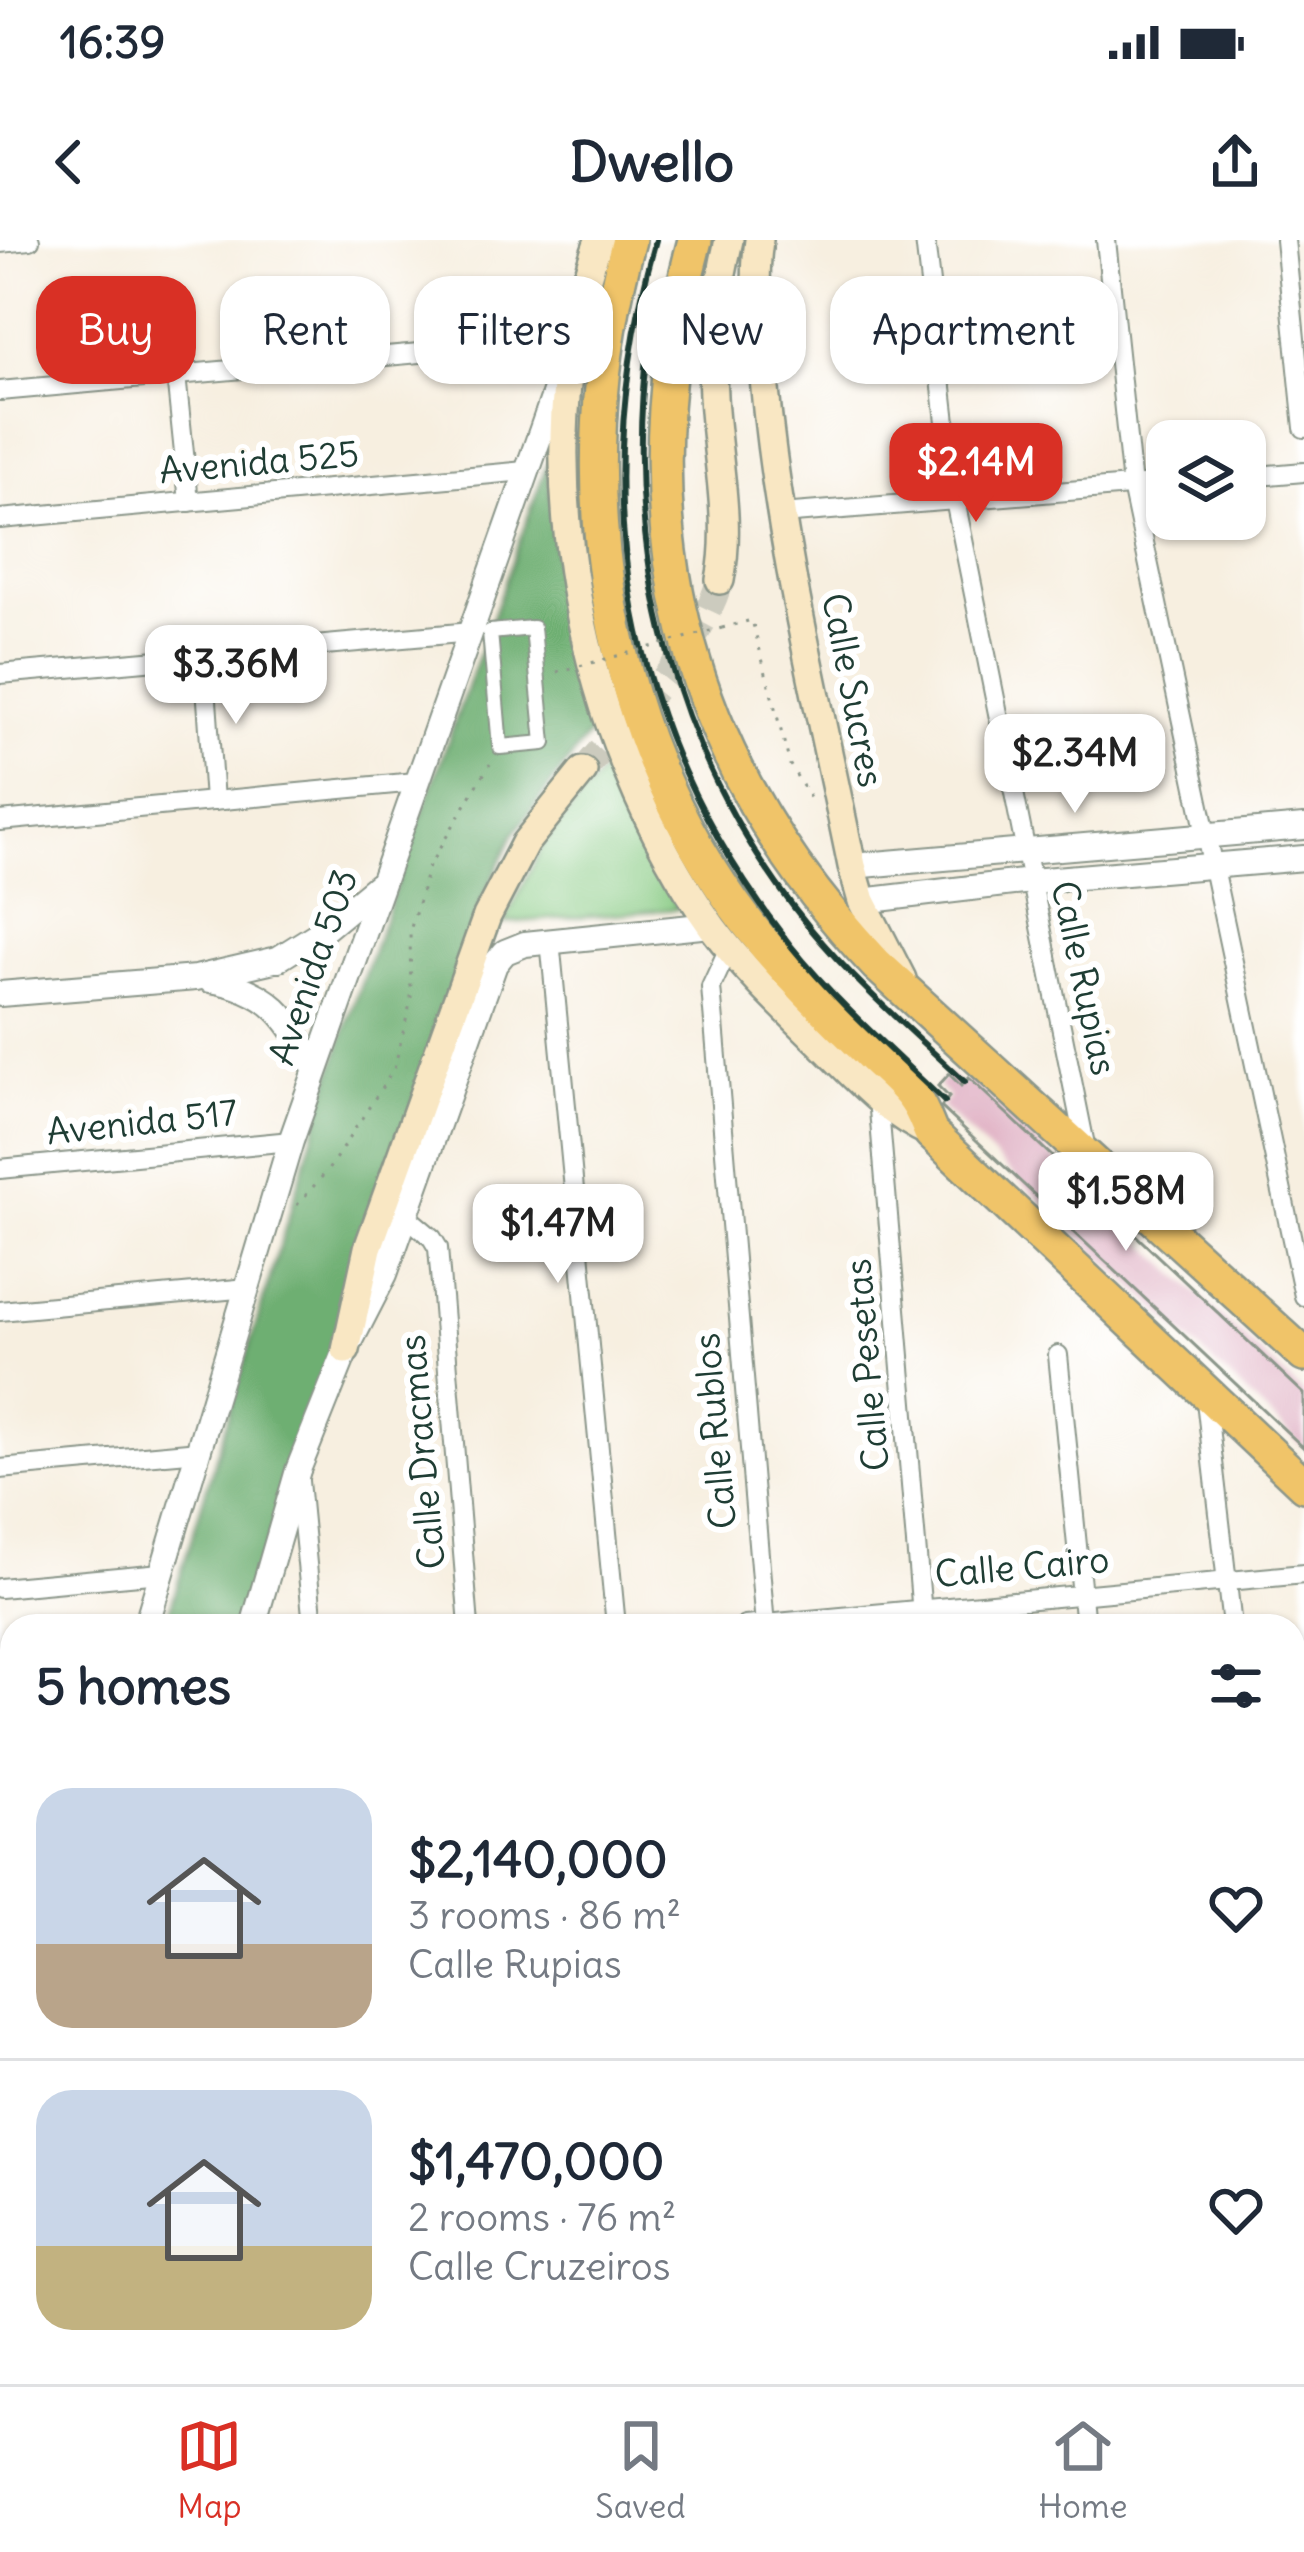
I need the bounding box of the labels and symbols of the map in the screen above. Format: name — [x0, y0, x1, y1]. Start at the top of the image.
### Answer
pin: $2.14M — [878, 423, 1074, 525]
street label: Avenida 525 — [157, 431, 361, 493]
street label: Calle Sucres — [812, 589, 894, 791]
pin: $3.36M — [138, 625, 334, 727]
pin: $2.34M — [977, 714, 1173, 816]
street label: Avenida 503 — [259, 863, 367, 1071]
street label: Calle Rupias — [1041, 877, 1127, 1079]
street label: Avenida 517 — [44, 1090, 240, 1154]
pin: $1.58M — [1028, 1152, 1224, 1254]
pin: $1.47M — [460, 1184, 656, 1286]
street label: Calle Pesetas — [835, 1257, 899, 1473]
street label: Calle Rublos — [684, 1331, 746, 1531]
street label: Calle Dracmas — [389, 1333, 455, 1571]
street label: Calle Cairo — [933, 1537, 1111, 1597]

